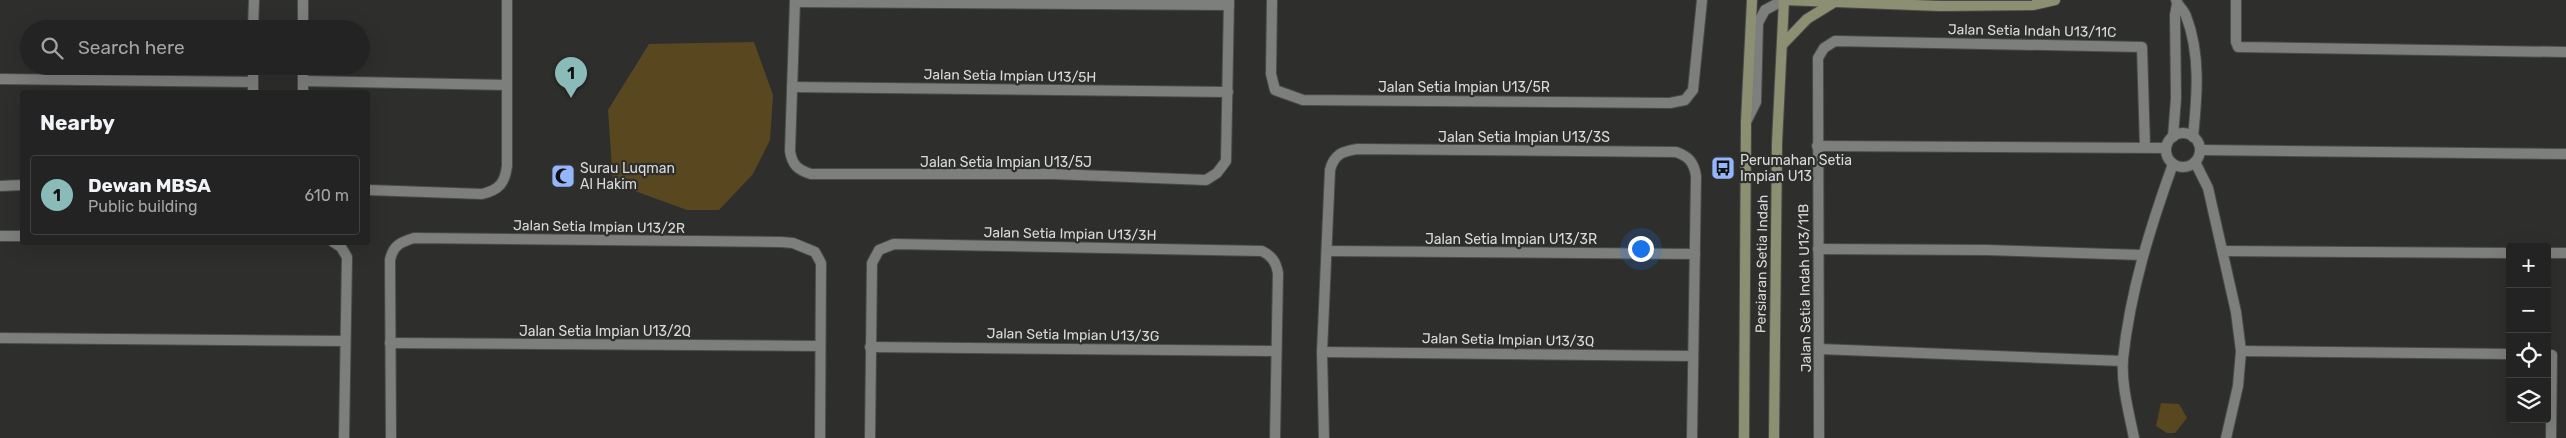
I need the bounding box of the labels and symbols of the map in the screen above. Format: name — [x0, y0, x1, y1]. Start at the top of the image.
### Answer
street label: Jalan Setia Indah U13/11C — [1948, 21, 2116, 41]
pin: 1 — [555, 57, 587, 98]
street label: Jalan Setia Impian U13/5H — [923, 66, 1097, 86]
street label: Jalan Setia Impian U13/5R — [1378, 79, 1550, 96]
street label: Jalan Setia Impian U13/3S — [1438, 129, 1610, 146]
place label: Perumahan Setia Impian U13 — [1740, 152, 1852, 185]
street label: Jalan Setia Impian U13/5J — [920, 154, 1092, 171]
bus stop icon: Perumahan Setia Impian U13 — [1710, 155, 1736, 181]
place label: Surau Luqman Al Hakim — [580, 160, 675, 193]
mosque icon: Surau Luqman Al Hakim — [550, 163, 576, 189]
street label: Persiaran Setia Indah — [1752, 195, 1772, 333]
street label: Jalan Setia Indah U13/11B — [1795, 204, 1815, 372]
street label: Jalan Setia Impian U13/2R — [513, 217, 685, 237]
street label: Jalan Setia Impian U13/3H — [983, 224, 1157, 244]
street label: Jalan Setia Impian U13/3R — [1425, 231, 1597, 248]
your location — [1628, 236, 1654, 262]
street label: Jalan Setia Impian U13/2Q — [519, 323, 691, 340]
street label: Jalan Setia Impian U13/3G — [987, 325, 1159, 345]
street label: Jalan Setia Impian U13/3Q — [1422, 330, 1594, 350]

